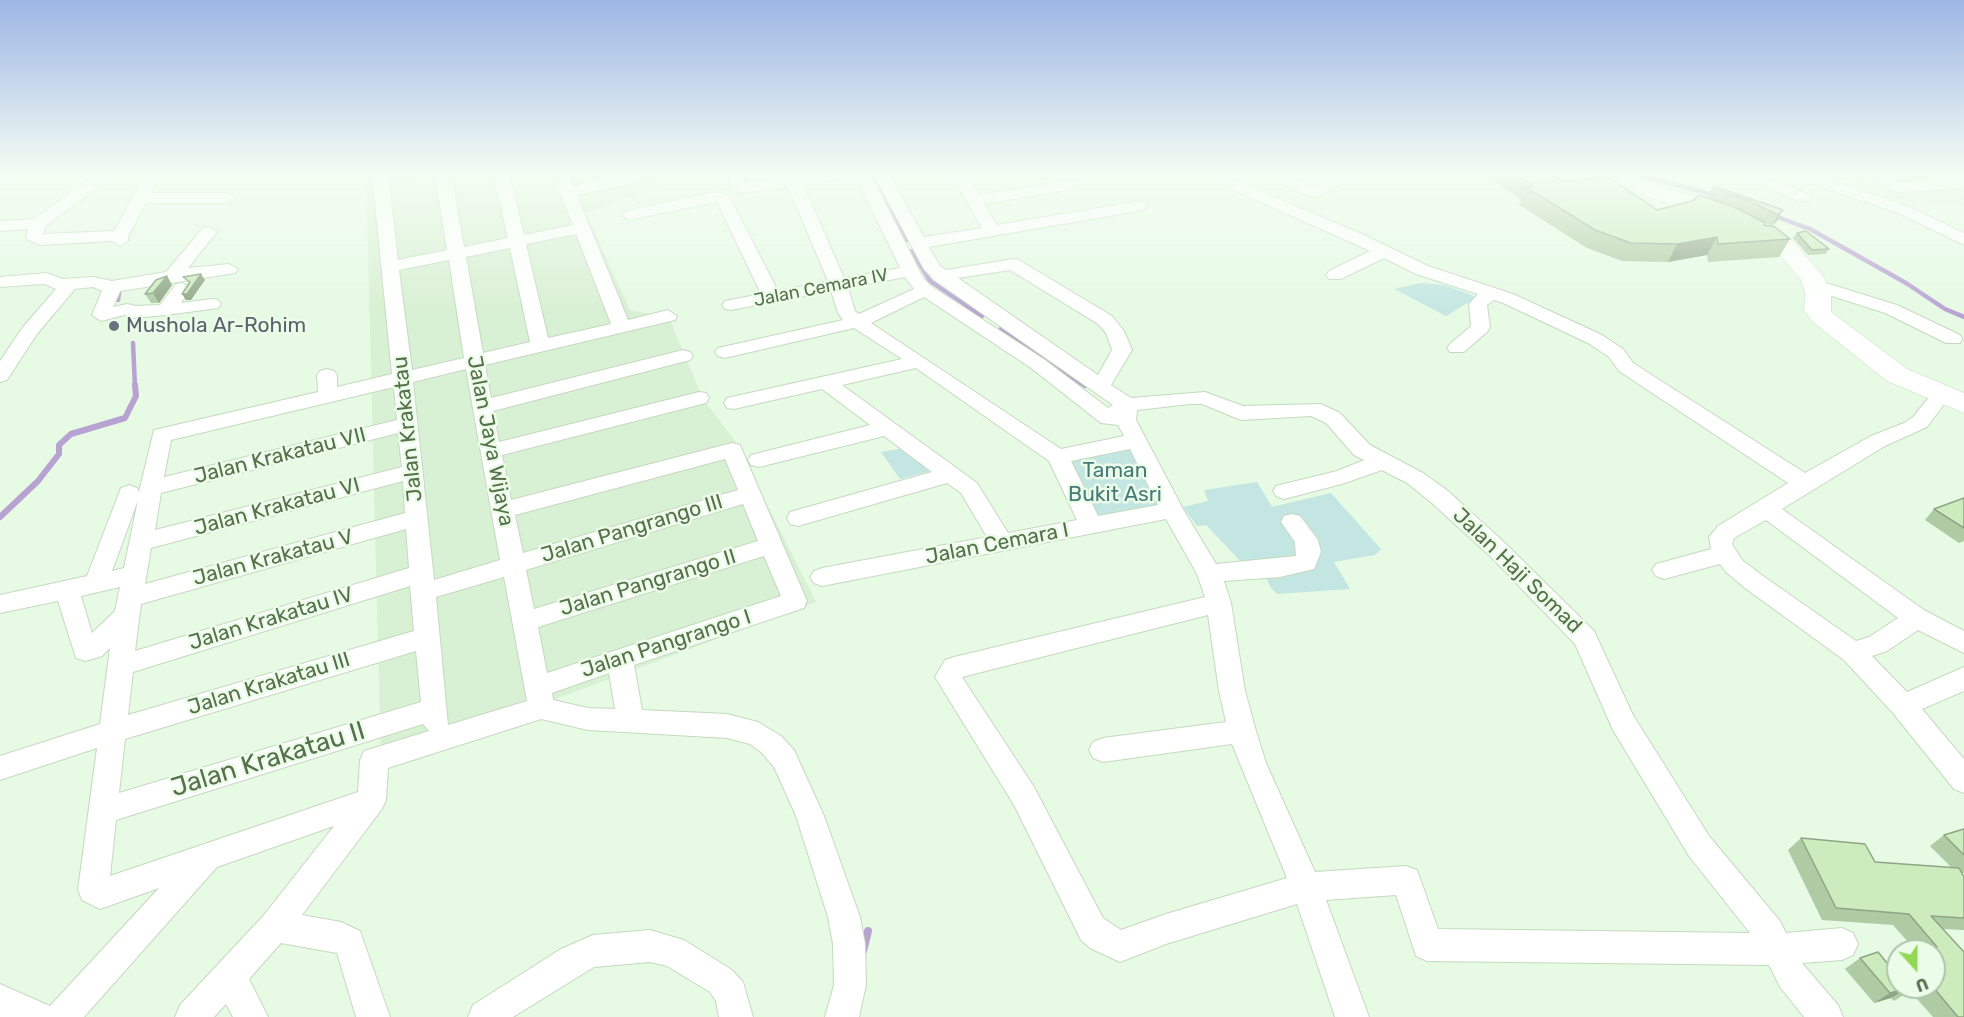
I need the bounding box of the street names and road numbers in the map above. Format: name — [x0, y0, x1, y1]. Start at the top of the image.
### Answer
street label: Jalan Cemara IV — [752, 264, 890, 312]
street label: Jalan Jaya Wijaya — [461, 354, 519, 528]
street label: Jalan Krakatau — [388, 355, 428, 503]
street label: Jalan Krakatau VII — [191, 422, 369, 490]
street label: Jalan Krakatau VI — [191, 473, 363, 541]
street label: Jalan Pangrango III — [538, 489, 726, 569]
street label: Jalan Haji Somad — [1447, 503, 1587, 639]
street label: Jalan Cemara I — [923, 518, 1071, 570]
street label: Jalan Krakatau V — [190, 524, 356, 592]
street label: Jalan Pangrango II — [557, 544, 739, 622]
street label: Jalan Krakatau IV — [186, 582, 356, 656]
street label: Jalan Pangrango I — [578, 605, 754, 683]
street label: Jalan Krakatau III — [185, 647, 353, 721]
street label: Jalan Krakatau II — [167, 716, 369, 804]

